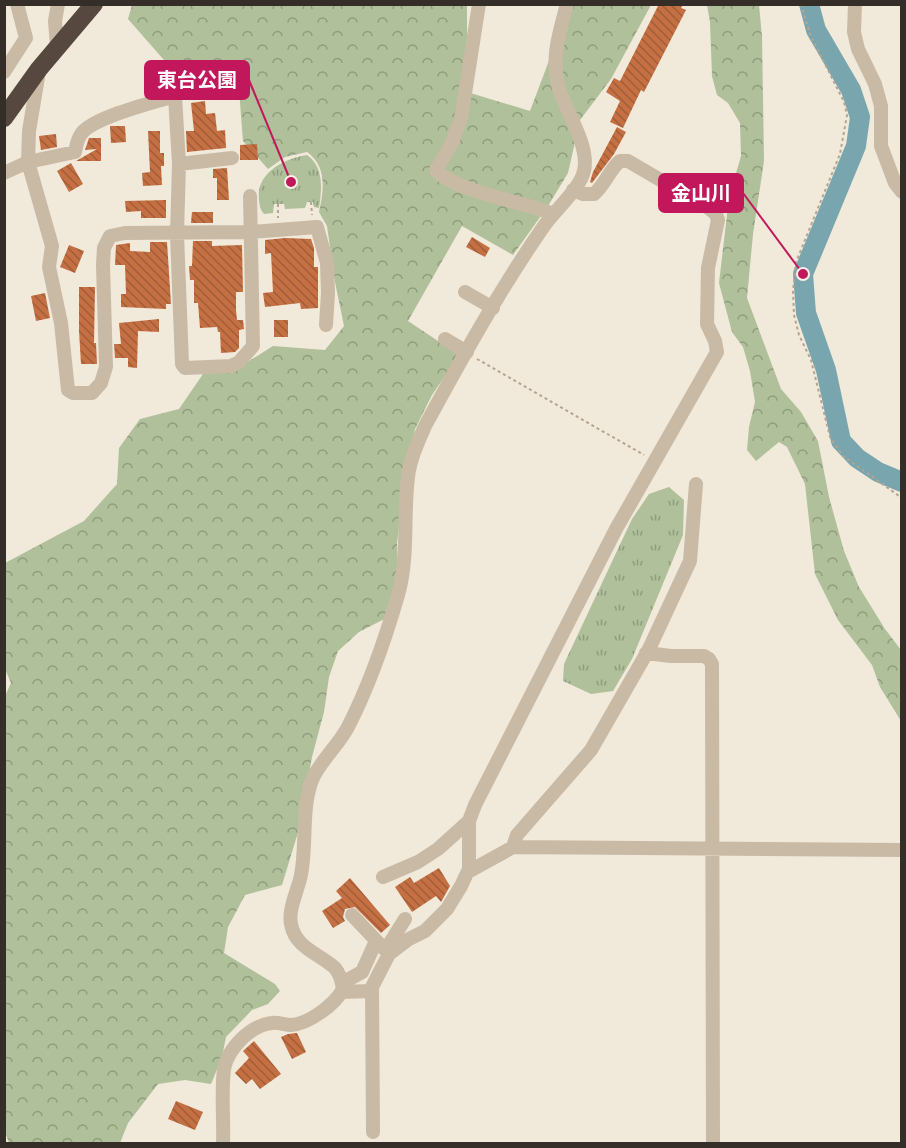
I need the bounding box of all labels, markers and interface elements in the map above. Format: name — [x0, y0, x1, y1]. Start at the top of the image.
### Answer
callout: 東台公園 — [145, 61, 249, 99]
text: 東台公園 — [157, 67, 237, 91]
callout: 金山川 — [659, 174, 743, 212]
text: 金山川 — [671, 180, 731, 204]

